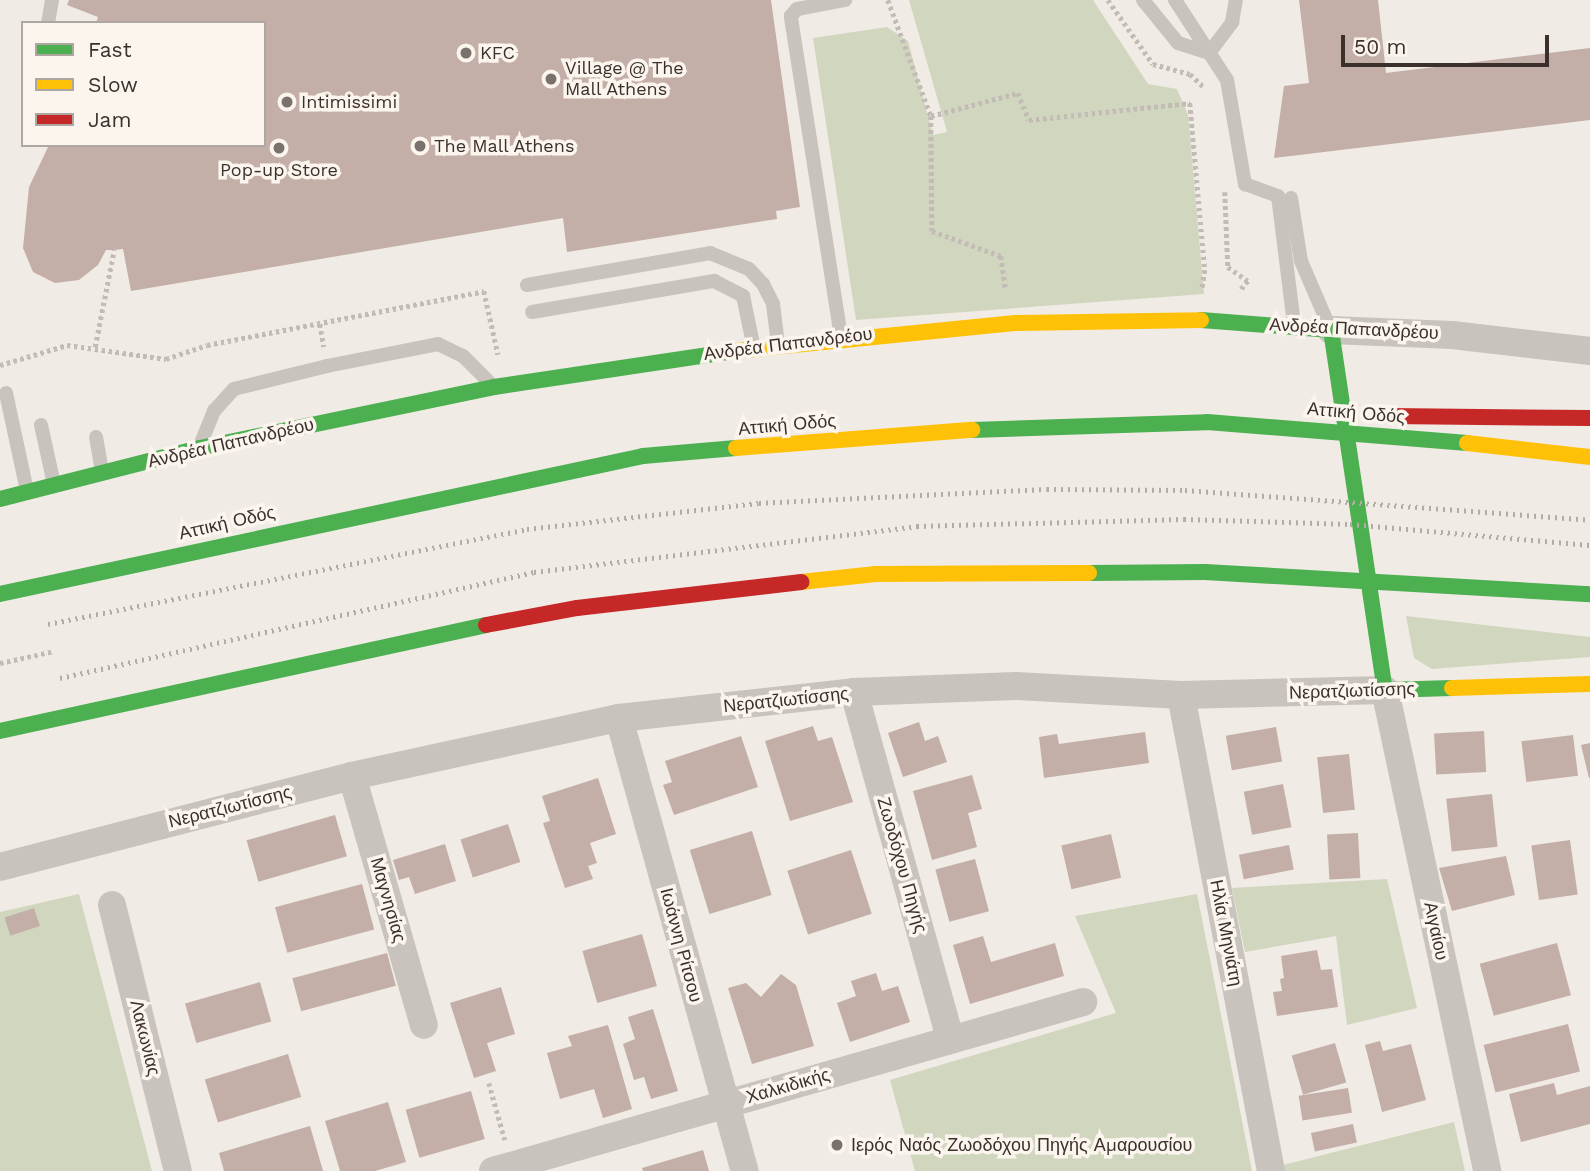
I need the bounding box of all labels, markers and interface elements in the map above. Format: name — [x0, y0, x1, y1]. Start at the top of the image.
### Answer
legend — [21, 21, 266, 147]
scale bar — [1345, 21, 1553, 65]
text: 50 m — [1354, 34, 1406, 59]
text: Fast — [88, 37, 132, 62]
place label: KFC — [480, 42, 515, 64]
marker: KFC — [458, 45, 474, 61]
place label: Village @ The Mall Athens — [565, 58, 684, 100]
marker: Village @ The Mall Athens — [543, 71, 559, 87]
text: Slow — [88, 72, 138, 97]
place label: Intimissimi — [301, 91, 397, 113]
marker: Intimissimi — [279, 94, 295, 110]
text: Jam — [88, 107, 131, 132]
place label: The Mall Athens — [434, 135, 576, 157]
marker: The Mall Athens — [412, 138, 428, 154]
marker: Pop-up Store — [271, 140, 287, 156]
place label: Pop-up Store — [220, 159, 338, 181]
street label: Ανδρέα Παπανδρέου — [1269, 314, 1439, 344]
street label: Ανδρέα Παπανδρέου — [702, 323, 874, 365]
street label: Αττική Οδός — [1306, 398, 1406, 428]
street label: Αττική Οδός — [737, 410, 837, 440]
street label: Ανδρέα Παπανδρέου — [146, 413, 316, 473]
street label: Αττική Οδός — [177, 501, 277, 545]
street label: Νερατζιωτίσσης — [1289, 678, 1415, 704]
street label: Νερατζιωτίσσης — [722, 683, 850, 717]
street label: Νερατζιωτίσσης — [166, 781, 294, 833]
street label: Ζωοδόχου Πηγής — [872, 795, 932, 935]
street label: Μαγνησίας — [366, 855, 410, 945]
street label: Ηλία Μηνιάτη — [1205, 878, 1247, 988]
street label: Ιωάννη Ρίτσου — [655, 885, 707, 1005]
street label: Αιγαίου — [1419, 900, 1453, 962]
street label: Λακωνίας — [125, 998, 165, 1078]
street label: Χαλκιδικής — [744, 1064, 832, 1108]
place label: Ιερός Ναός Ζωοδόχου Πηγής Αμαρουσίου — [851, 1134, 1192, 1156]
marker: Ιερός Ναός Ζωοδόχου Πηγής Αμαρουσίου — [829, 1137, 845, 1153]

